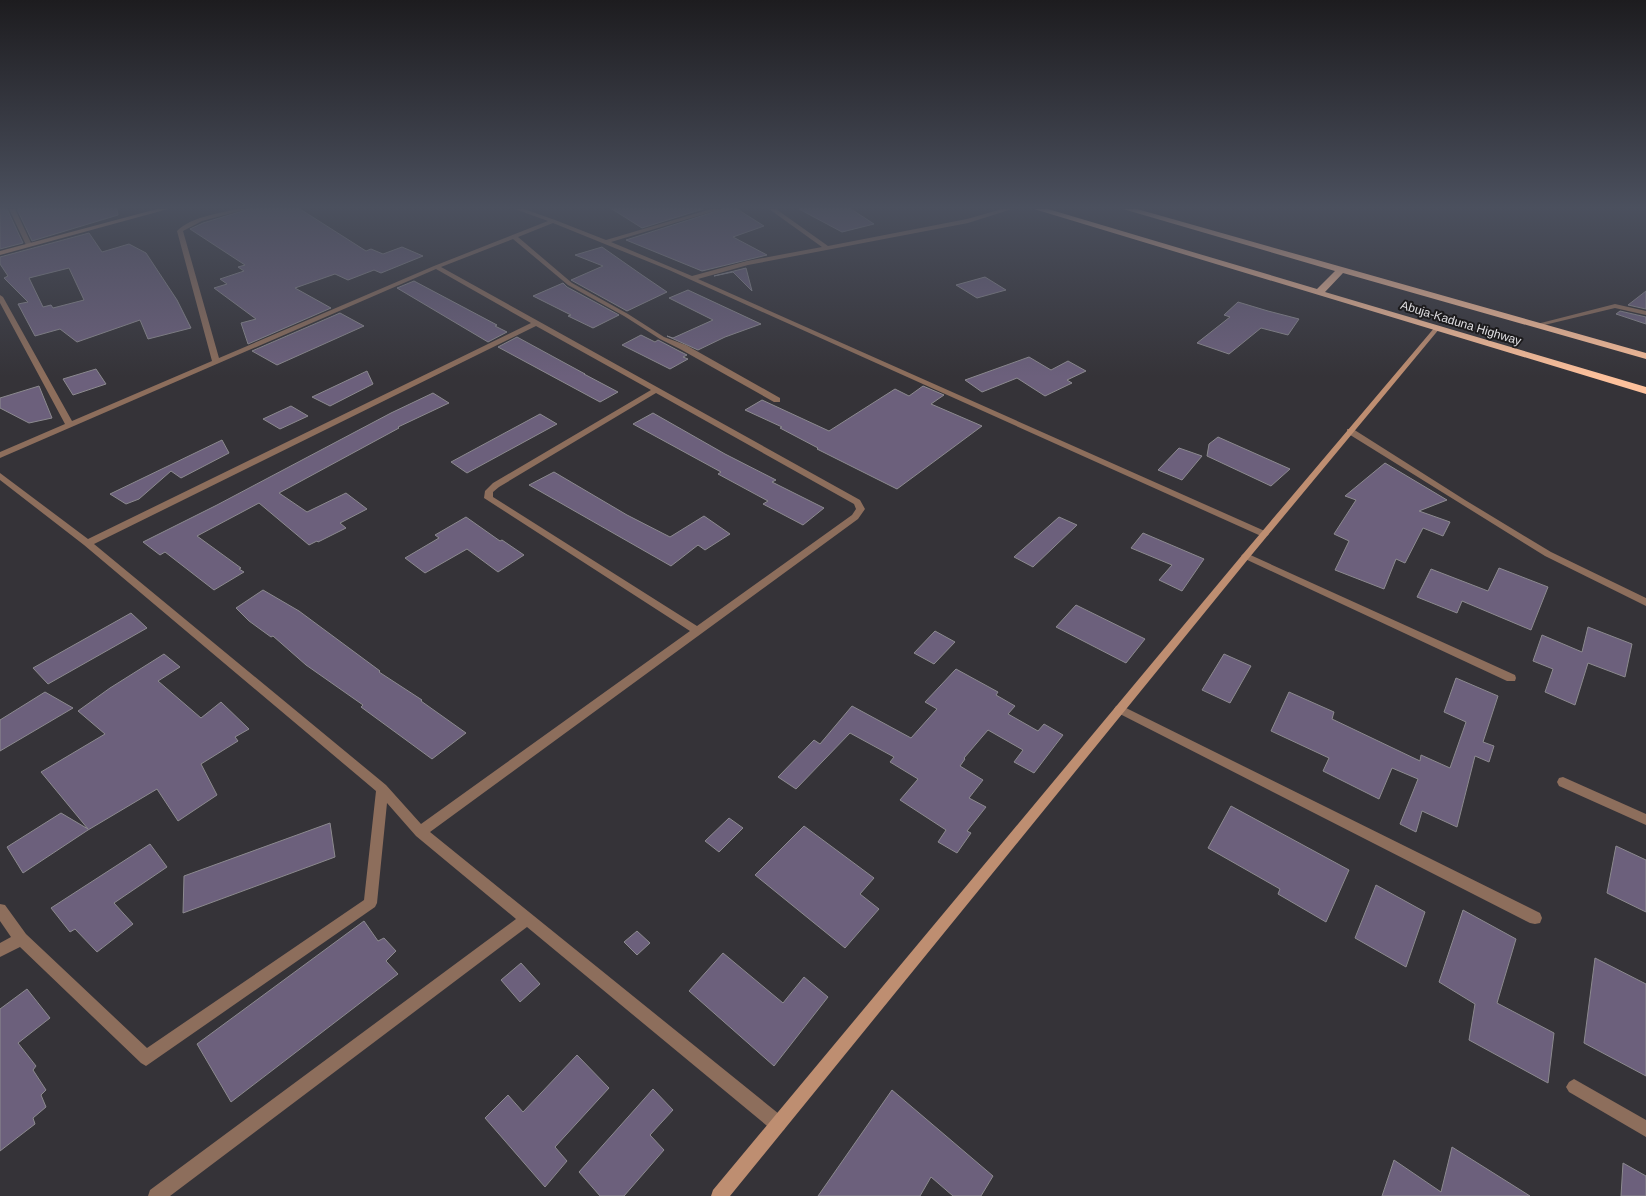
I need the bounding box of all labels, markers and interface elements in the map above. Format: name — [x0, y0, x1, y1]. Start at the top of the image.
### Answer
street label: Abuja-Kaduna Highway — [1399, 298, 1523, 348]

